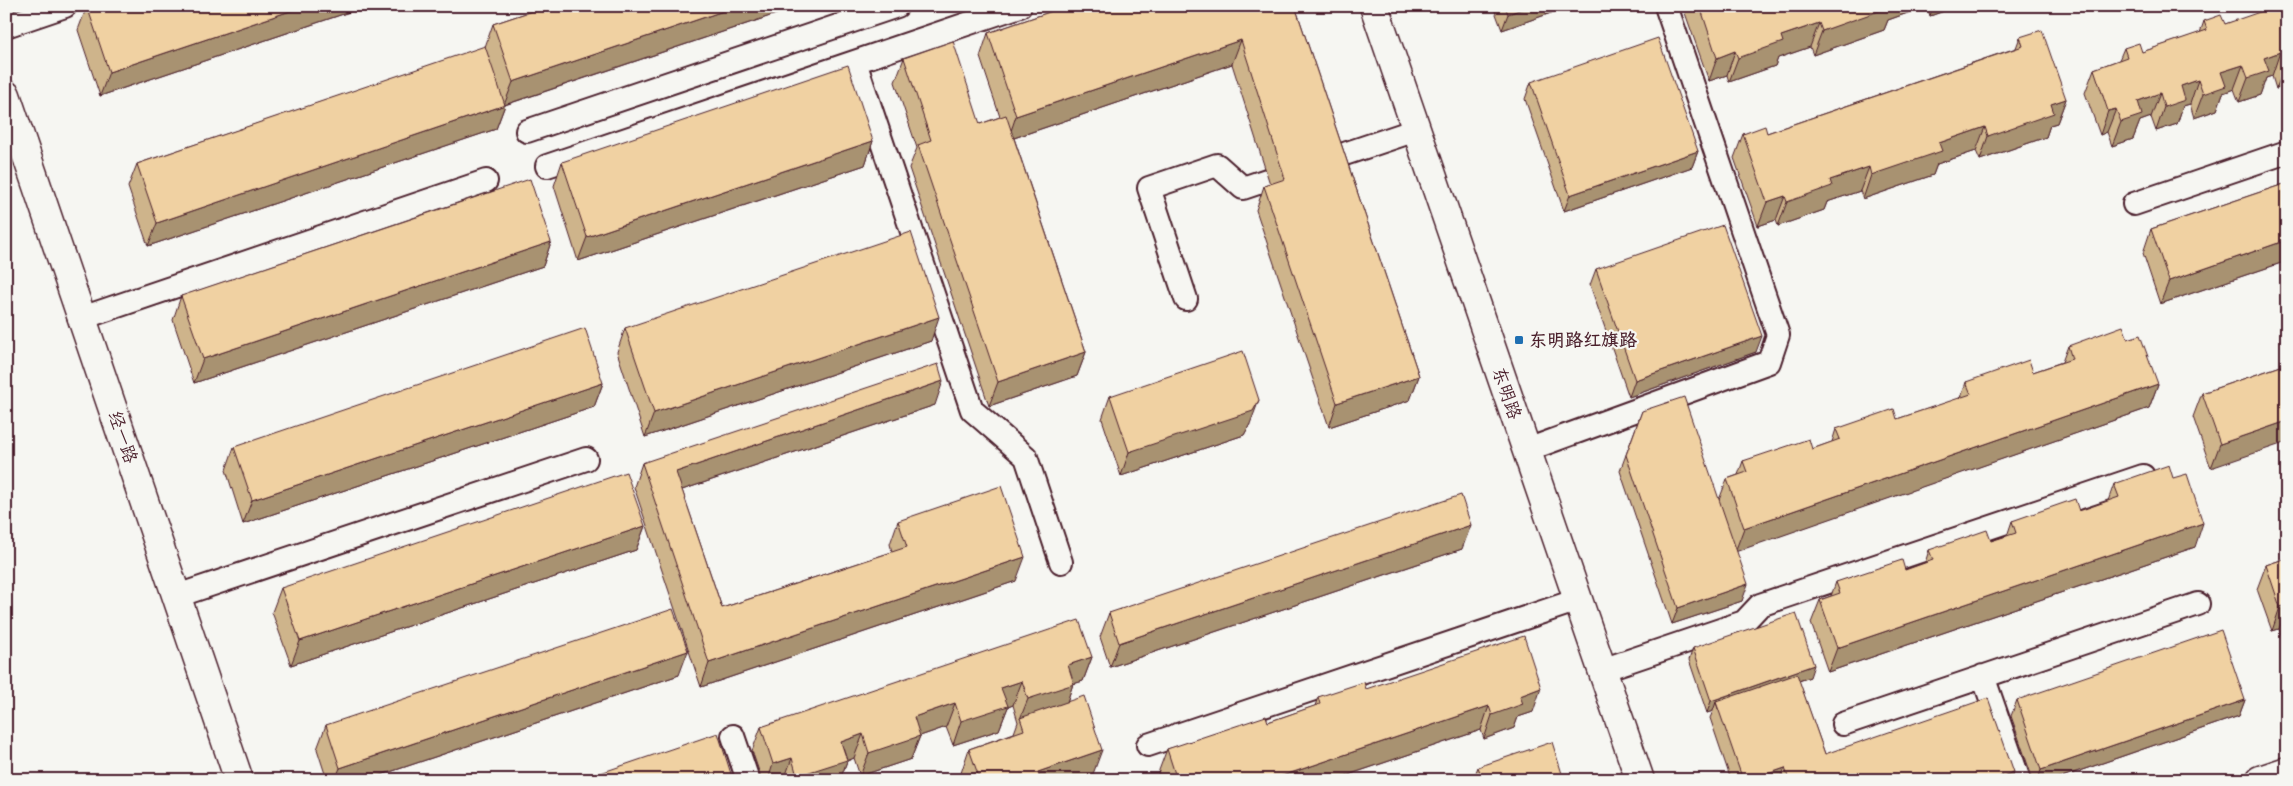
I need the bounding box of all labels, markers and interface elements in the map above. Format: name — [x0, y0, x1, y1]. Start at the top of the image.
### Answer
place label: 东明路红旗路 — [1529, 329, 1637, 351]
marker: 东明路红旗路 — [1513, 334, 1525, 346]
street label: 东明路 — [1488, 364, 1526, 422]
street label: 经一路 — [104, 408, 142, 466]

